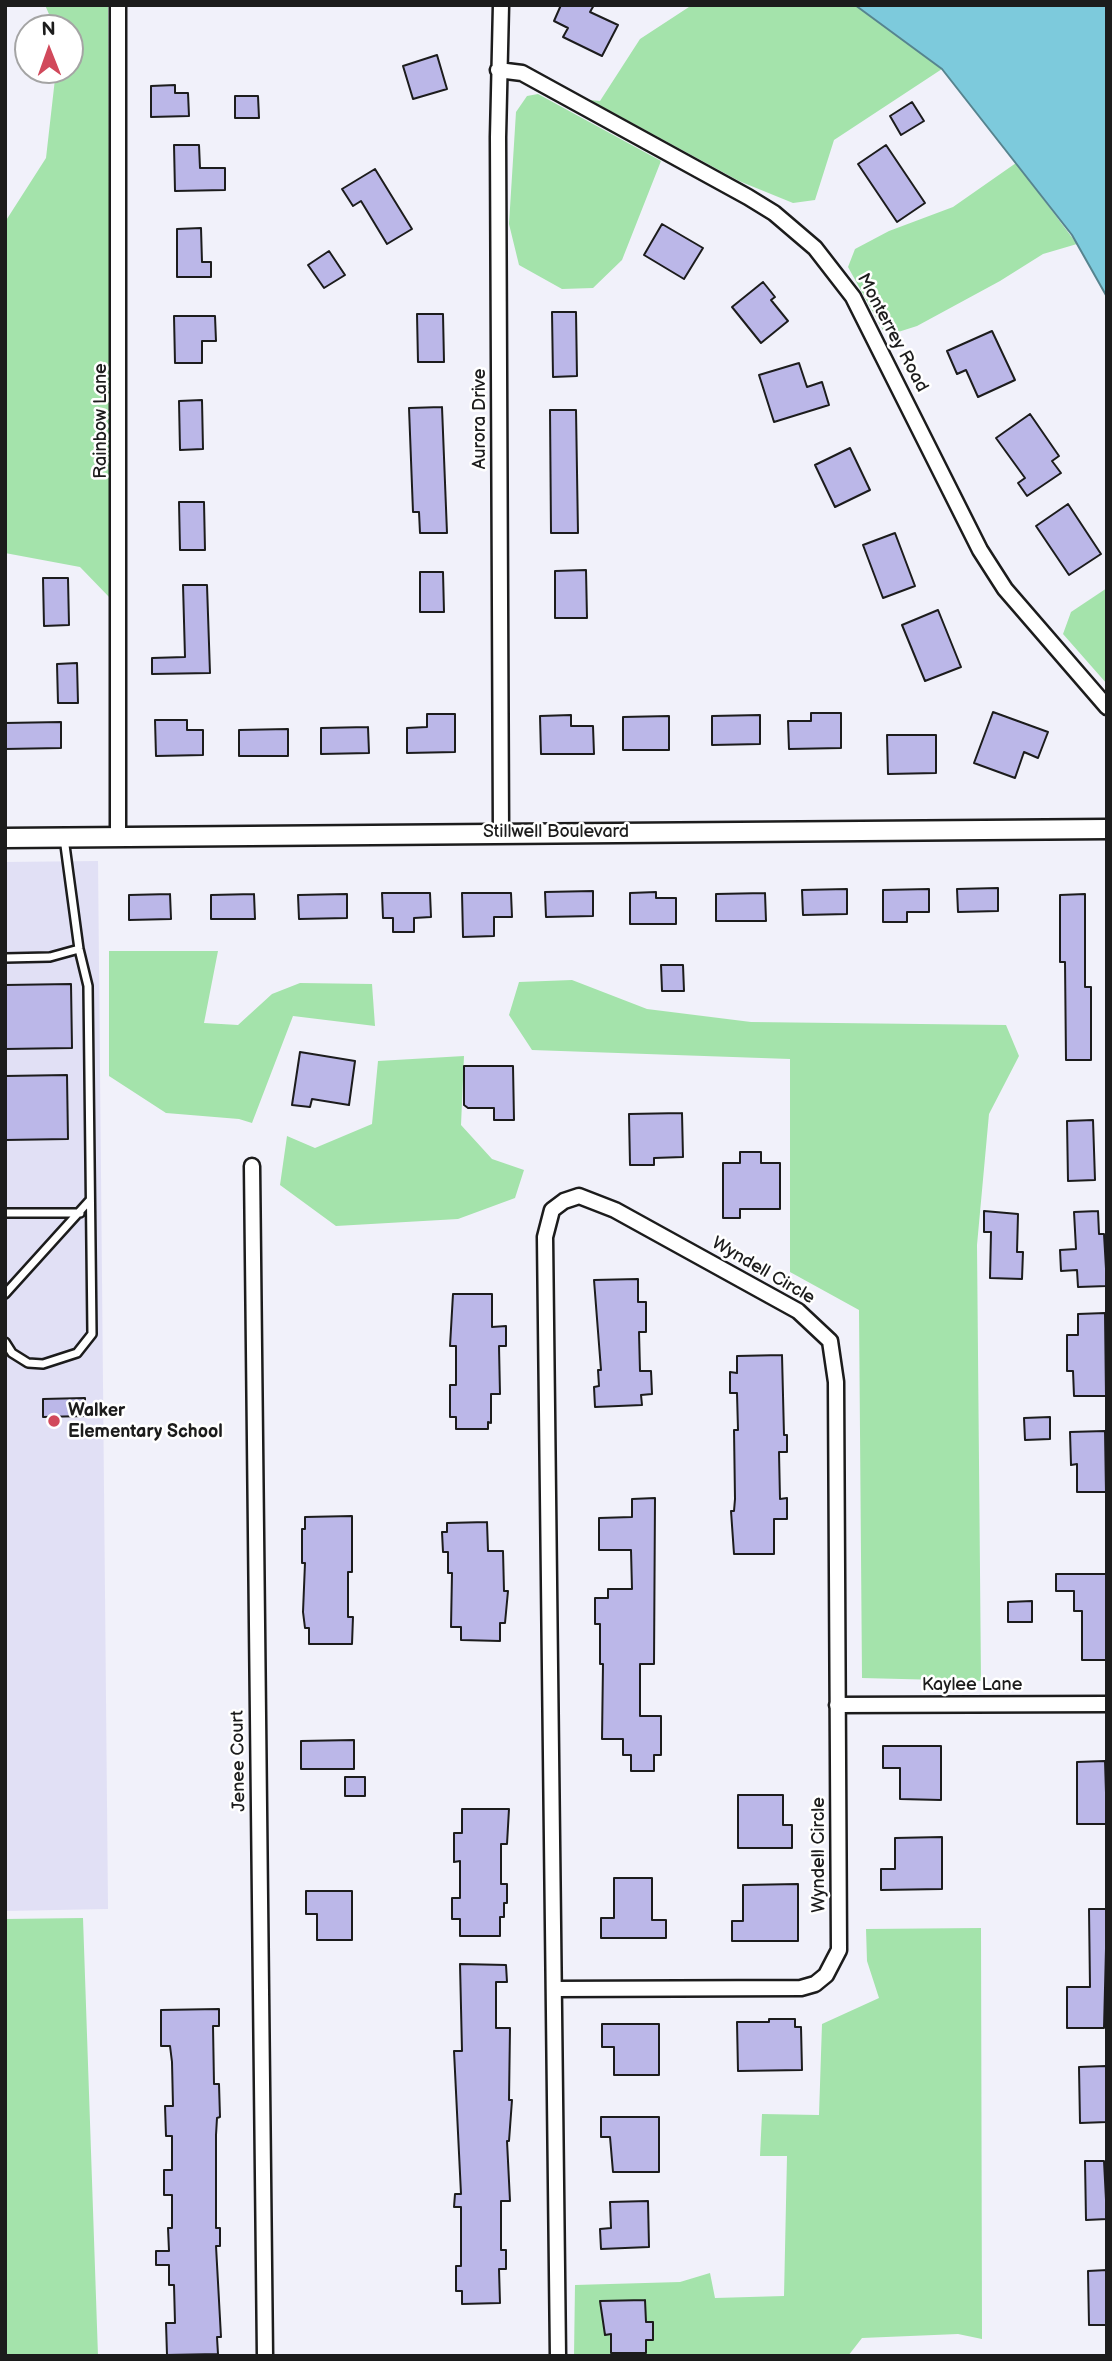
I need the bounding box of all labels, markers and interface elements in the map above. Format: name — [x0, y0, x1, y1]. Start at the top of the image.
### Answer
north arrow — [14, 14, 84, 84]
text: N — [41, 18, 56, 41]
street label: Monterrey Road — [852, 270, 932, 396]
street label: Rainbow Lane — [90, 363, 112, 479]
street label: Aurora Drive — [469, 369, 491, 469]
street label: Stillwell Boulevard — [483, 821, 629, 843]
street label: Wyndell Circle — [708, 1233, 818, 1309]
place label: Walker Elementary School — [68, 1400, 223, 1442]
marker: Walker Elementary School — [46, 1413, 62, 1429]
street label: Kaylee Lane — [922, 1674, 1022, 1696]
street label: Jenee Court — [227, 1710, 251, 1812]
street label: Wyndell Circle — [808, 1797, 830, 1913]

